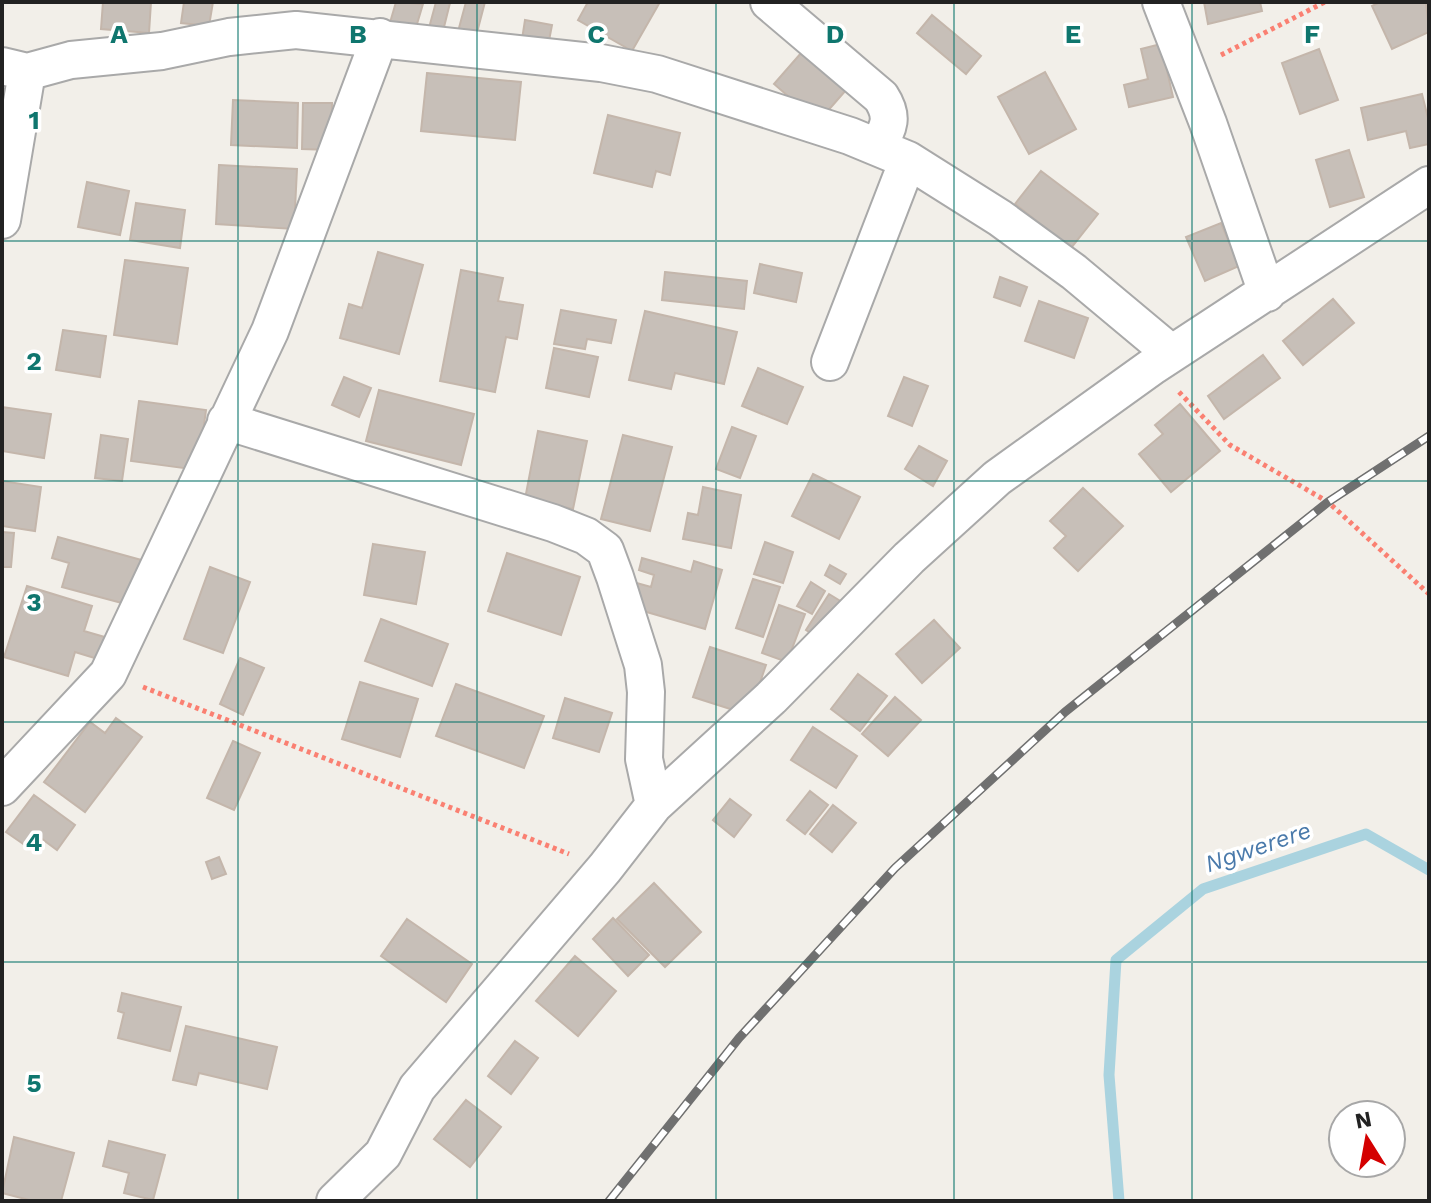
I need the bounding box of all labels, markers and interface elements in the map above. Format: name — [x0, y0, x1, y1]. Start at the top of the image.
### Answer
text: A — [110, 19, 128, 49]
text: B — [349, 19, 367, 49]
text: C — [587, 19, 605, 49]
text: D — [826, 19, 844, 49]
text: E — [1065, 19, 1081, 49]
text: F — [1304, 19, 1320, 49]
text: 1 — [28, 105, 40, 135]
text: 2 — [26, 346, 42, 376]
text: 3 — [26, 587, 42, 617]
water label: Ngwerere — [1201, 816, 1315, 878]
text: 4 — [26, 827, 43, 857]
text: 5 — [26, 1068, 42, 1098]
north arrow — [1327, 1099, 1407, 1179]
text: N — [1353, 1106, 1374, 1134]

